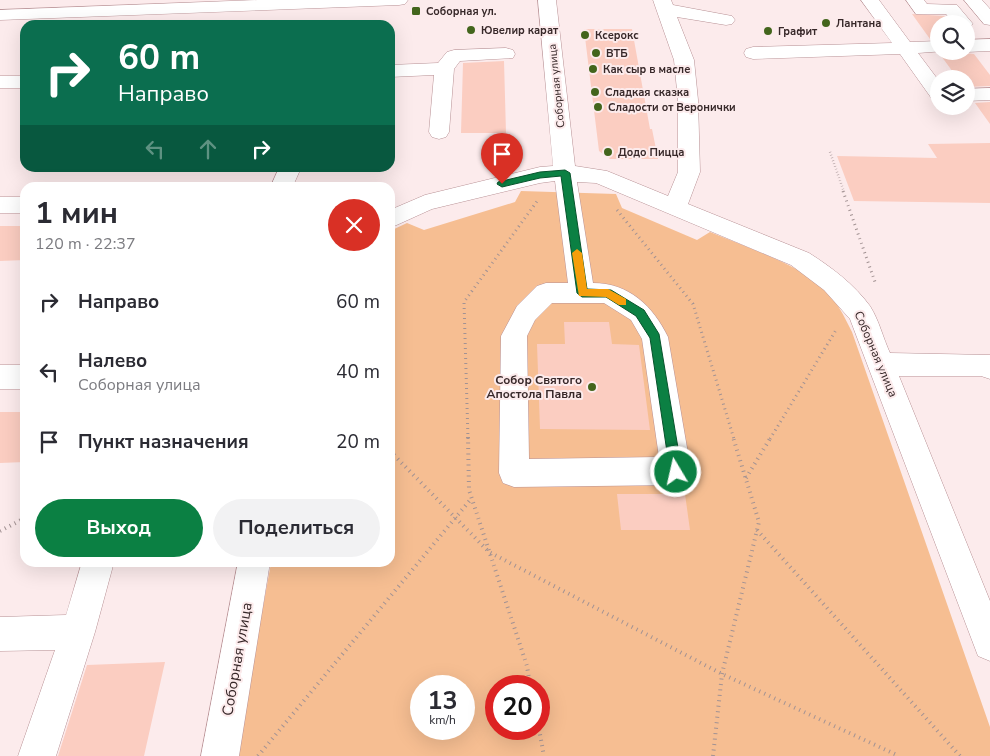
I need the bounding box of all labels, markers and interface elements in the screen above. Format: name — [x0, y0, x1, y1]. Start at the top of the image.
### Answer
place label: Соборная ул. — [426, 4, 497, 19]
marker: Соборная ул. — [410, 5, 422, 17]
map controls — [930, 15, 975, 115]
button: search — [930, 15, 975, 60]
place label: Лантана — [836, 16, 881, 31]
marker: Лантана — [820, 17, 832, 29]
place label: Ювелир карат — [481, 23, 559, 38]
marker: Ювелир карат — [465, 24, 477, 36]
place label: Графит — [778, 24, 818, 39]
marker: Графит — [762, 25, 774, 37]
place label: Ксерокс — [595, 28, 639, 43]
marker: Ксерокс — [579, 29, 591, 41]
text: 60 m — [118, 34, 200, 81]
icon: right — [35, 40, 100, 105]
street label: Соборная улица — [545, 43, 568, 129]
place label: ВТБ — [606, 46, 628, 61]
marker: ВТБ — [590, 47, 602, 59]
place label: Как сыр в масле — [603, 62, 690, 77]
marker: Как сыр в масле — [587, 63, 599, 75]
button: layers — [930, 70, 975, 115]
text: Направо — [118, 79, 209, 109]
place label: Сладкая сказка — [605, 85, 689, 100]
marker: Сладкая сказка — [589, 86, 601, 98]
place label: Сладости от Веронички — [608, 100, 736, 115]
marker: Сладости от Веронички — [592, 101, 604, 113]
pin — [481, 133, 523, 184]
icon: left — [141, 135, 169, 163]
icon: ahead — [194, 135, 222, 163]
icon: right — [247, 135, 275, 163]
icon: arrive — [488, 140, 516, 168]
place label: Додо Пицца — [618, 145, 685, 160]
marker: Додо Пицца — [602, 146, 614, 158]
text: 1 мин — [35, 193, 118, 234]
button: close — [328, 199, 380, 251]
text: 120 m · 22:37 — [35, 233, 136, 255]
icon: right — [35, 288, 63, 316]
text: Направо — [78, 289, 159, 315]
text: 60 m — [336, 289, 380, 315]
street label: Соборная улица — [851, 309, 901, 399]
text: Налево — [78, 348, 147, 374]
icon: left — [35, 358, 63, 386]
text: 40 m — [336, 359, 380, 385]
place label: Собор Святого Апостола Павла — [487, 372, 582, 402]
text: Соборная улица — [78, 374, 201, 396]
marker: Собор Святого Апостола Павла — [586, 381, 598, 393]
icon: arrive — [35, 428, 63, 456]
text: Пункт назначения — [78, 429, 249, 455]
text: 20 m — [336, 429, 380, 455]
position arrow — [649, 445, 701, 497]
button: Выход — [35, 499, 203, 557]
button: Поделиться — [213, 499, 380, 557]
street label: Соборная улица — [217, 601, 257, 717]
speed limit sign: 20 — [485, 675, 550, 740]
text: 13 — [427, 684, 458, 718]
text: km/h — [429, 712, 456, 728]

